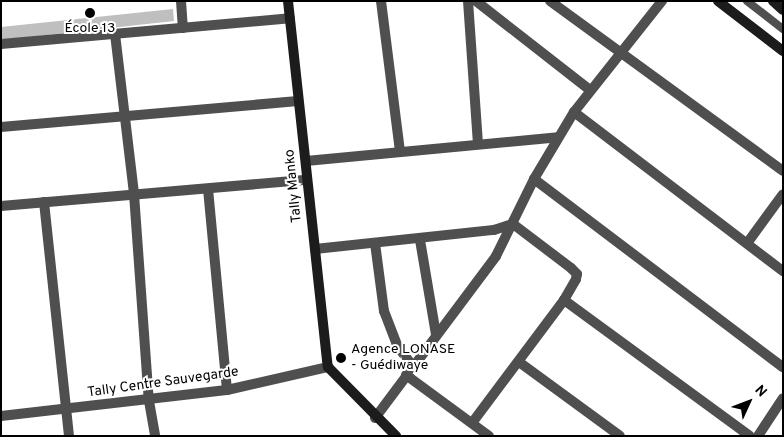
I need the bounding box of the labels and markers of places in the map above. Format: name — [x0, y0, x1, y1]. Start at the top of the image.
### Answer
marker: École 13 — [84, 7, 96, 19]
place label: École 13 — [65, 21, 115, 37]
place label: Agence LONASE - Guédiwaye — [351, 342, 455, 374]
marker: Agence LONASE - Guédiwaye — [335, 352, 347, 364]

